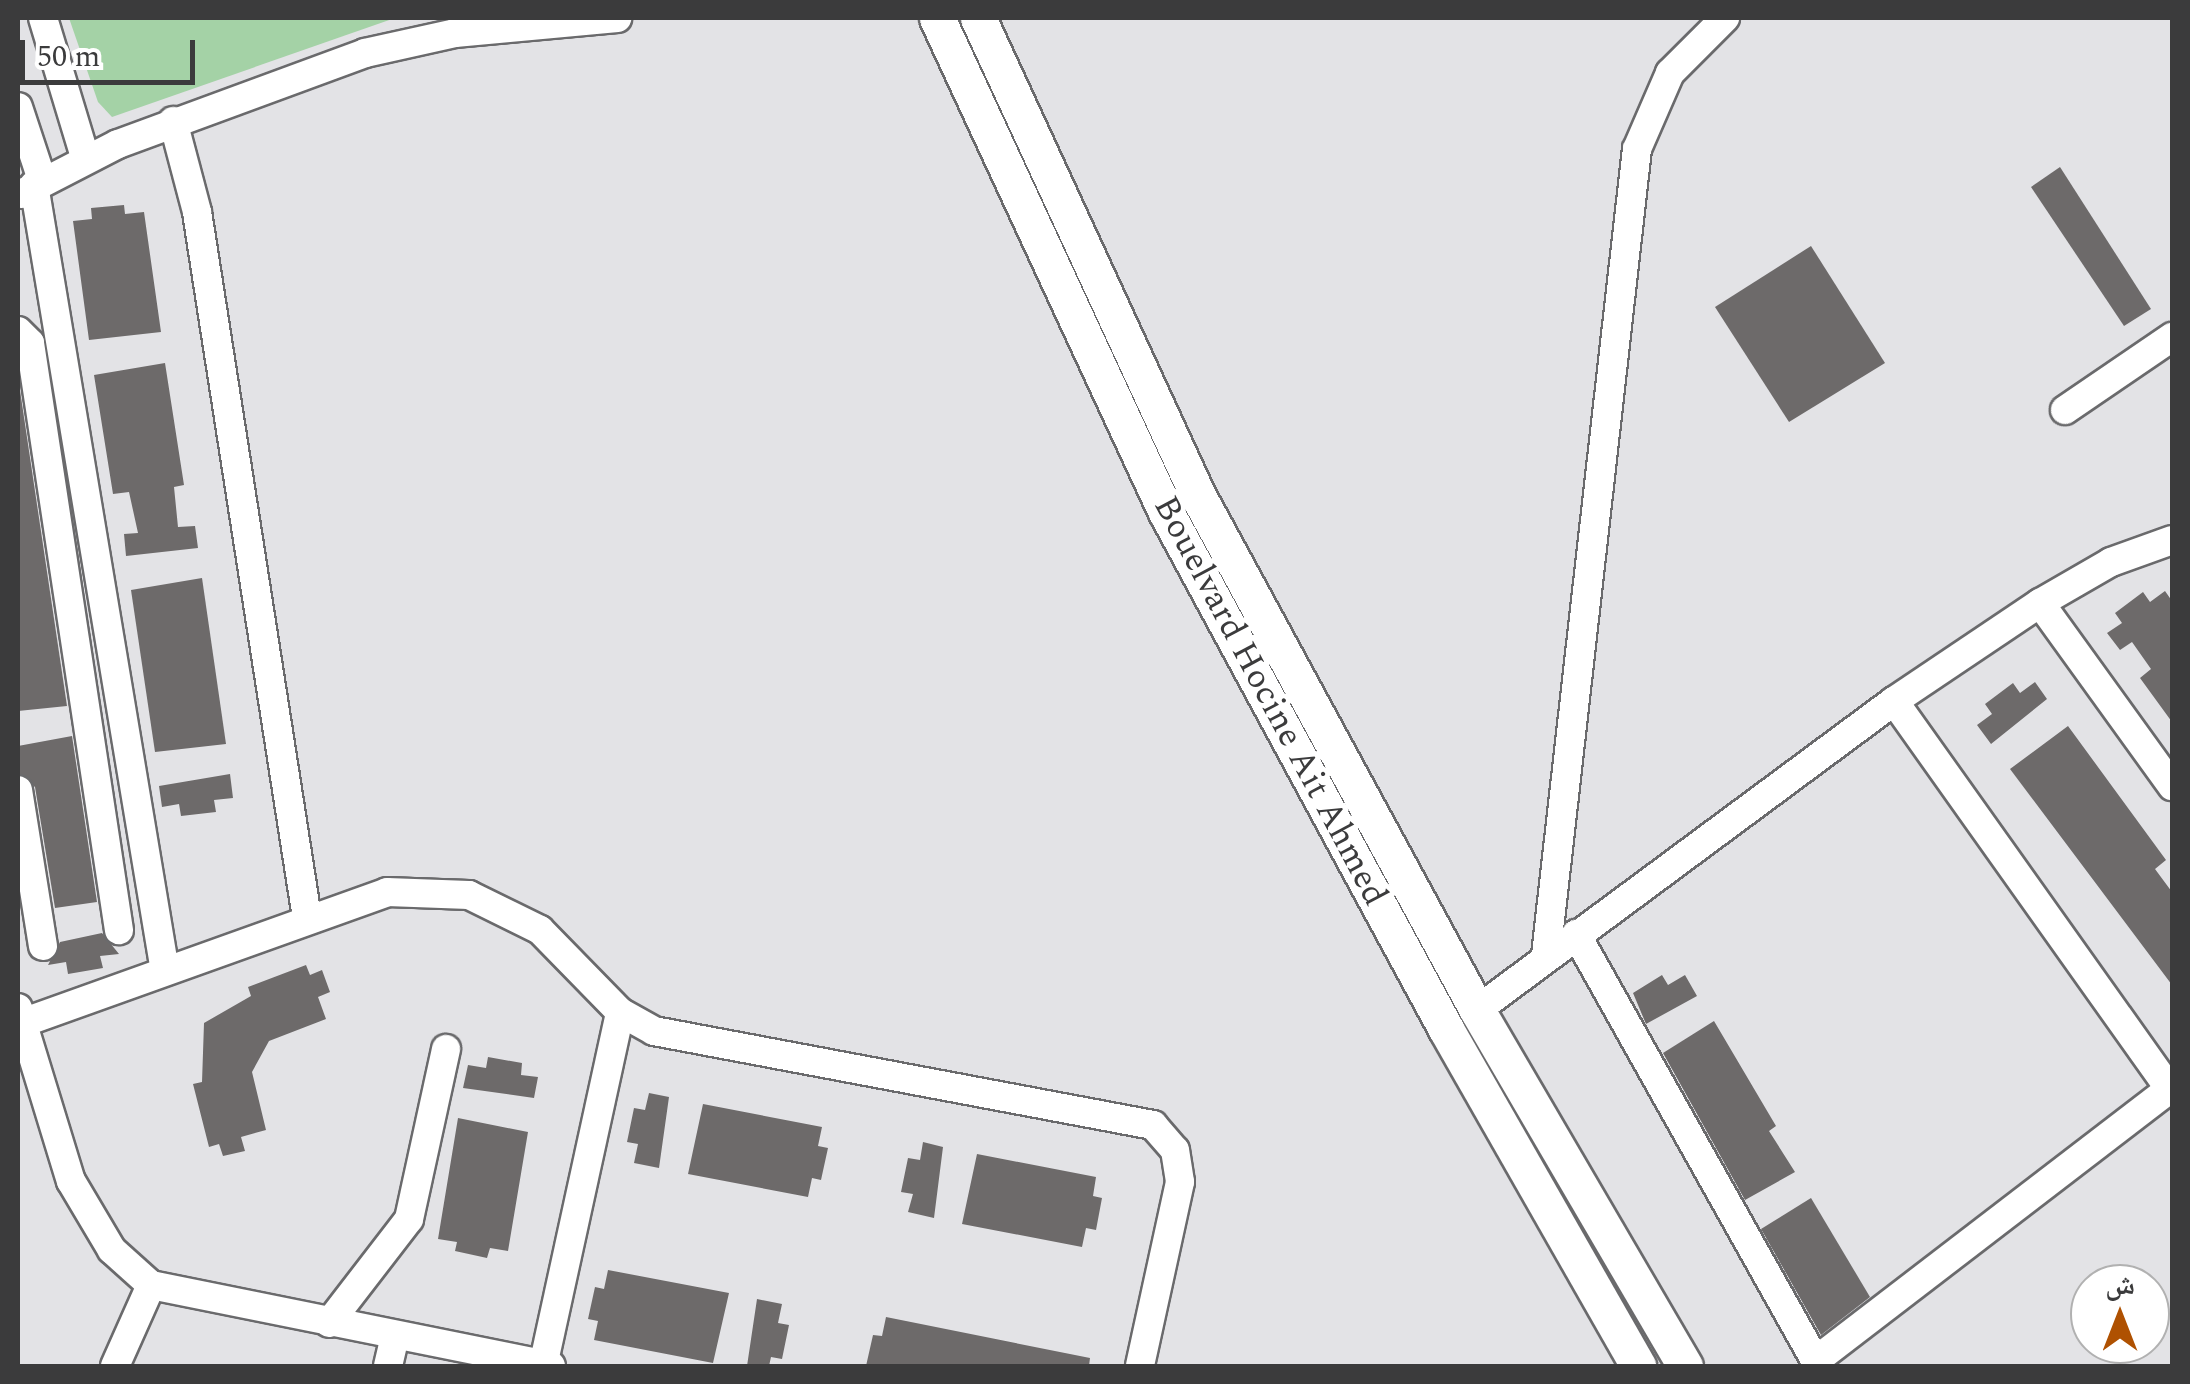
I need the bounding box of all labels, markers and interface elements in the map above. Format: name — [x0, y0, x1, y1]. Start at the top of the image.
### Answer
scale bar — [25, 20, 200, 82]
text: 50 m — [37, 34, 100, 80]
street label: Bouelvard Hocine Ait Ahmed — [1144, 489, 1396, 913]
north arrow — [2070, 1264, 2170, 1364]
text: ش — [2105, 1264, 2135, 1307]

